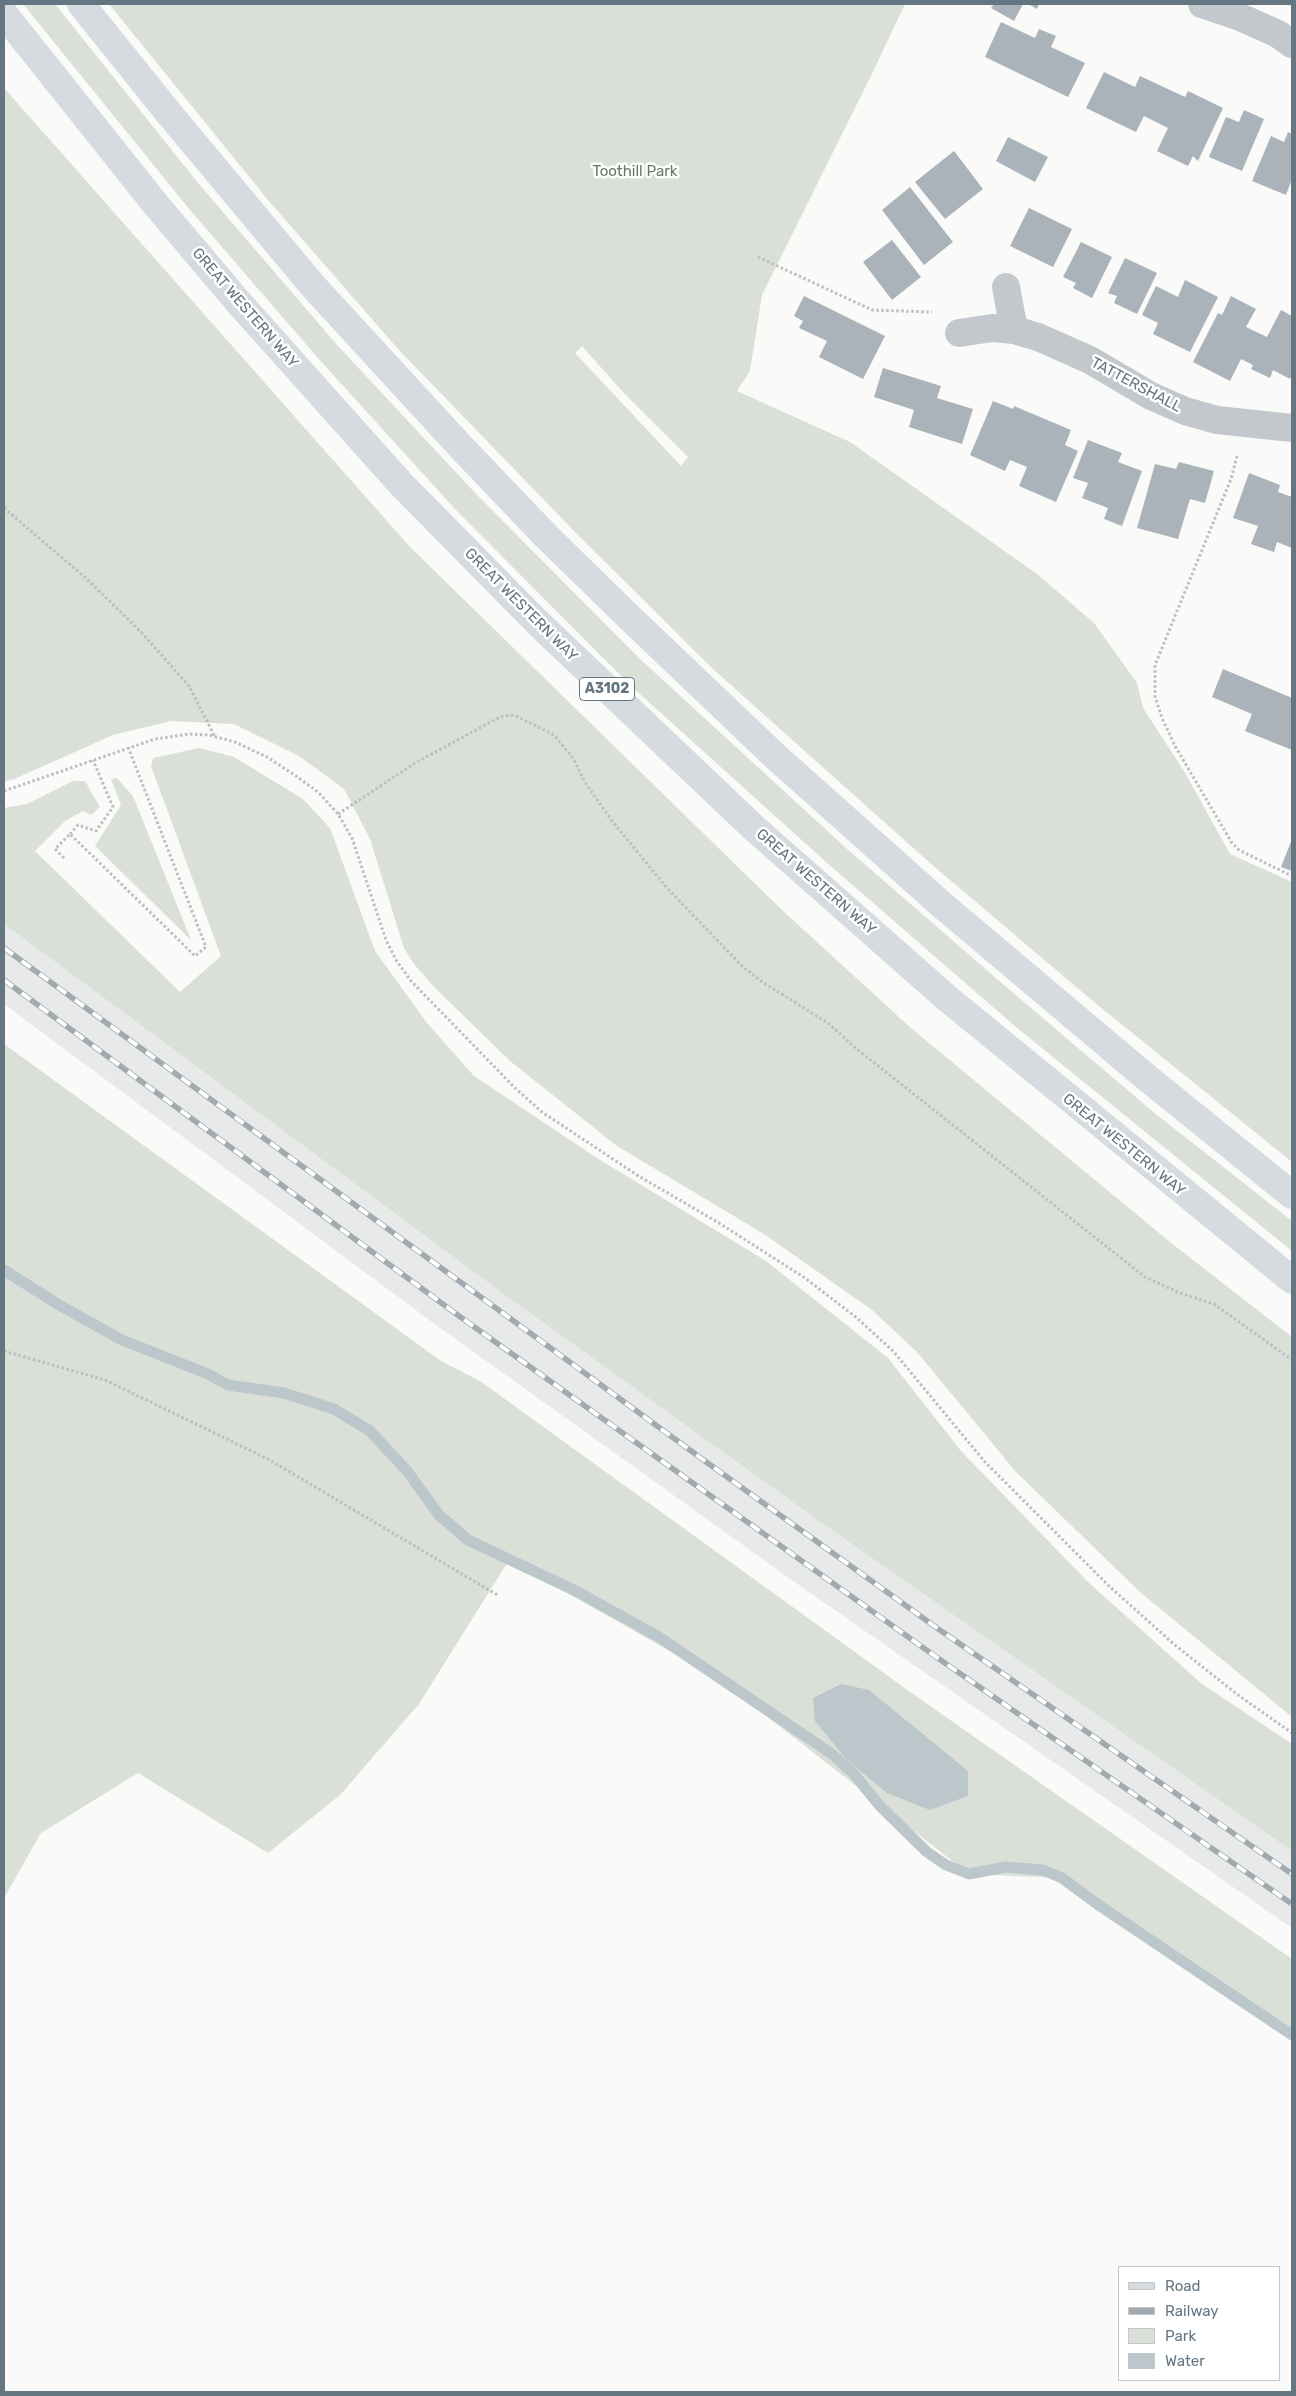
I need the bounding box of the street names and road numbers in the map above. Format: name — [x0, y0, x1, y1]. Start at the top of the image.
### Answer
street label: GREAT WESTERN WAY — [188, 244, 302, 372]
street label: TATTERSHALL — [1088, 354, 1184, 416]
street label: GREAT WESTERN WAY — [461, 545, 581, 665]
road number: A3102 — [580, 678, 634, 701]
street label: GREAT WESTERN WAY — [752, 825, 880, 939]
street label: GREAT WESTERN WAY — [1059, 1090, 1189, 1200]

